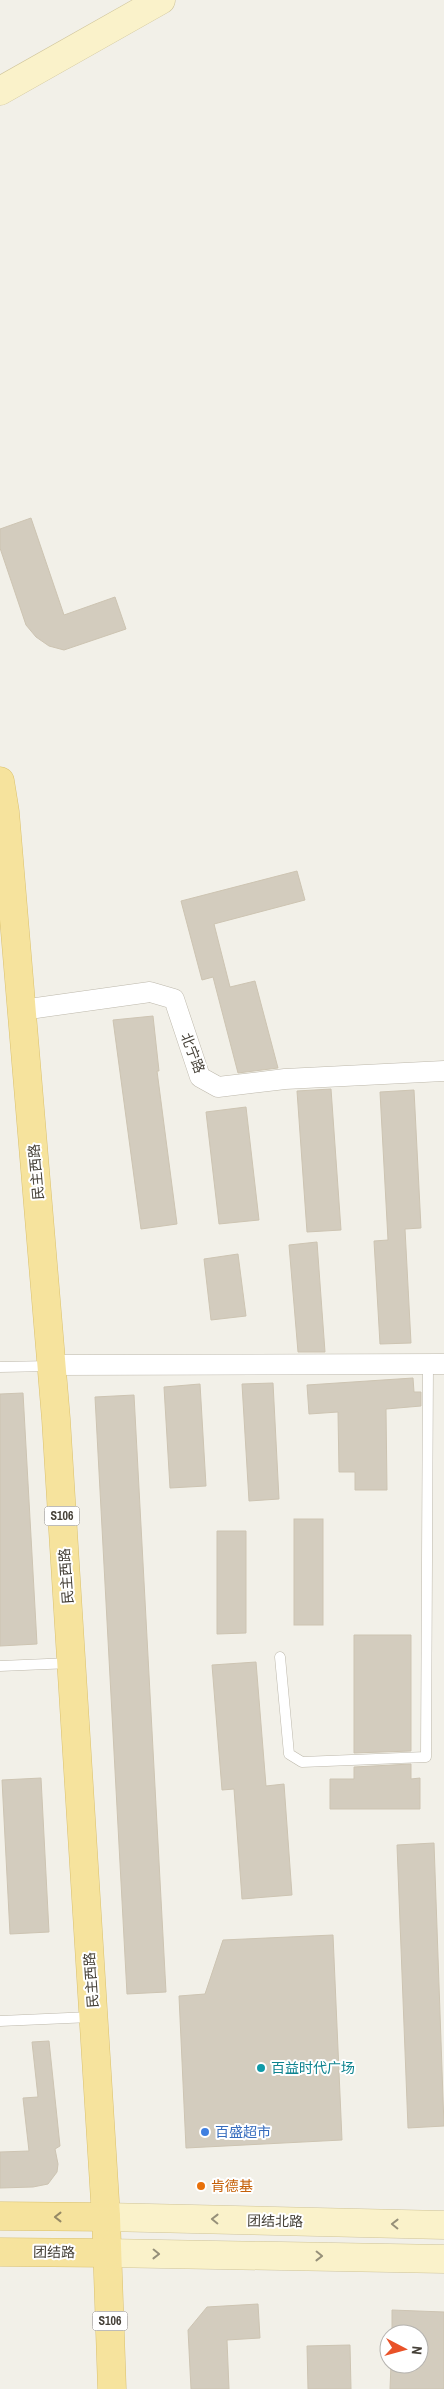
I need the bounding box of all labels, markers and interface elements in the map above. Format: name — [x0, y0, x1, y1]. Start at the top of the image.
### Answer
street label: 北宁路 — [177, 1030, 209, 1076]
street label: 民主西路 — [25, 1143, 47, 1201]
road number: S106 — [44, 1506, 80, 1525]
street label: 民主西路 — [55, 1547, 77, 1605]
street label: 民主西路 — [80, 1951, 102, 2009]
place label: 百益时代广场 — [271, 2059, 355, 2077]
marker: 百益时代广场 — [255, 2062, 267, 2074]
place label: 百盛超市 — [215, 2123, 271, 2141]
marker: 百盛超市 — [199, 2126, 211, 2138]
place label: 肯德基 — [211, 2177, 253, 2195]
marker: 肯德基 — [195, 2180, 207, 2192]
one-way arrow — [53, 2212, 61, 2222]
street label: 团结北路 — [247, 2212, 303, 2230]
one-way arrow — [211, 2214, 219, 2225]
one-way arrow — [391, 2218, 399, 2229]
street label: 团结路 — [33, 2243, 75, 2261]
one-way arrow — [152, 2249, 160, 2259]
one-way arrow — [315, 2251, 323, 2262]
road number: S106 — [92, 2312, 128, 2330]
north arrow — [379, 2324, 429, 2374]
text: N — [408, 2345, 426, 2355]

